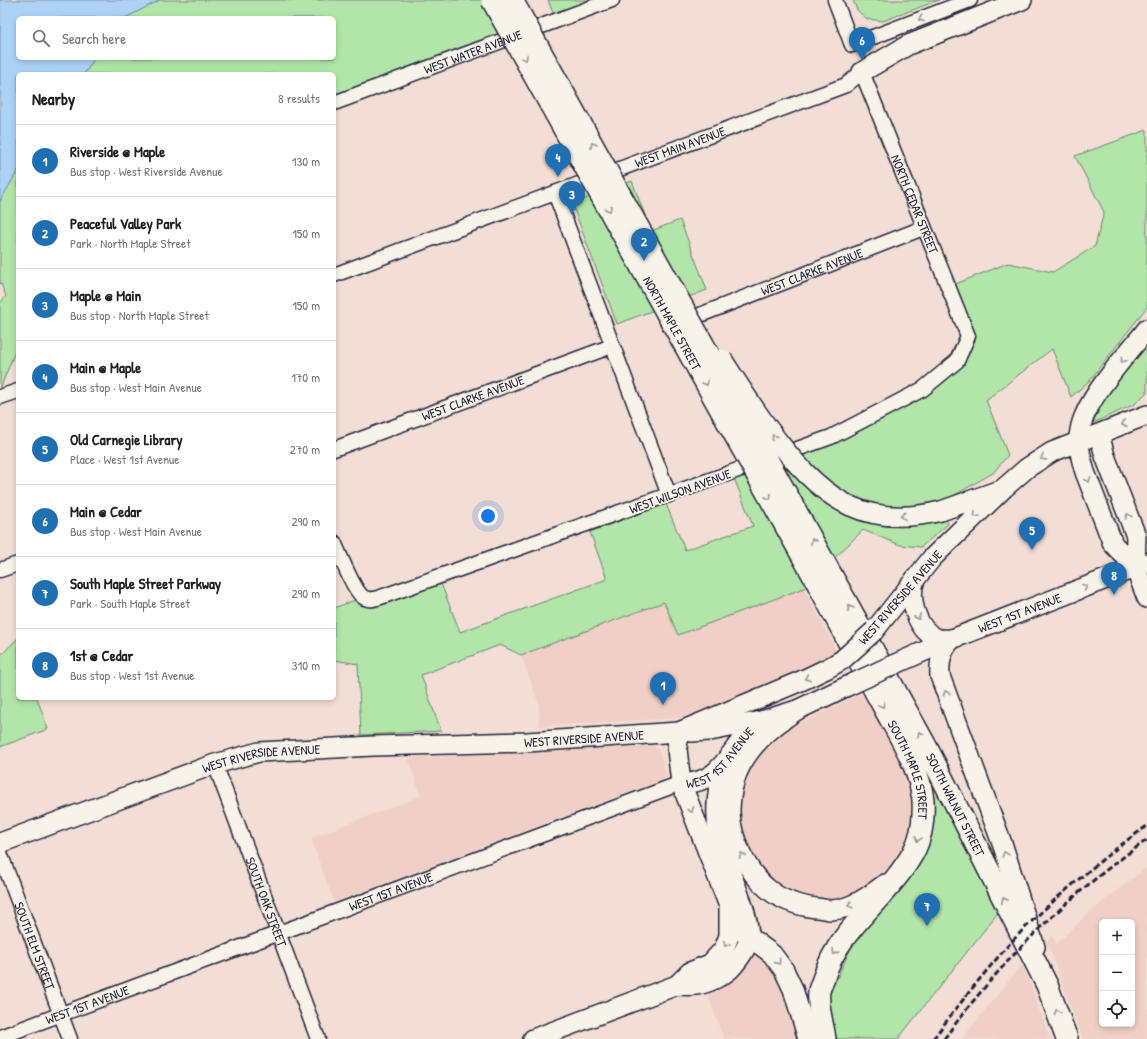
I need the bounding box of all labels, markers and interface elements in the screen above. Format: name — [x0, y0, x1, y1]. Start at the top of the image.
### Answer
one-way arrow — [917, 14, 924, 22]
search box — [16, 16, 336, 60]
street label: WEST WATER AVENUE — [421, 25, 525, 78]
icon: search — [30, 27, 52, 49]
pin: 6 — [849, 27, 875, 60]
text: Search here — [62, 28, 126, 49]
one-way arrow — [520, 54, 527, 62]
text: Nearby — [32, 87, 75, 110]
text: 8 results — [278, 89, 320, 107]
street label: WEST MAIN AVENUE — [632, 122, 728, 172]
text: Riverside @ Maple — [70, 141, 165, 162]
one-way arrow — [591, 142, 598, 149]
pin: 4 — [545, 144, 571, 177]
text: 1 — [43, 152, 47, 170]
text: 130 m — [292, 152, 320, 170]
street label: NORTH CEDAR STREET — [887, 152, 943, 257]
text: Bus stop · West Riverside Avenue — [70, 162, 223, 180]
pin: 3 — [559, 181, 585, 214]
one-way arrow — [604, 205, 611, 212]
text: Peaceful Valley Park — [70, 213, 181, 234]
text: 2 — [42, 224, 48, 242]
text: 150 m — [292, 224, 320, 242]
pin: 2 — [631, 228, 657, 261]
text: Park · North Maple Street — [70, 234, 191, 252]
street label: WEST CLARKE AVENUE — [758, 243, 866, 299]
street label: NORTH MAPLE STREET — [639, 273, 706, 374]
text: Maple @ Main — [70, 285, 141, 306]
text: 3 — [42, 296, 48, 314]
text: 150 m — [292, 296, 320, 314]
text: Bus stop · North Maple Street — [70, 306, 209, 324]
one-way arrow — [1120, 355, 1127, 362]
text: Main @ Maple — [70, 357, 141, 378]
text: 4 — [43, 368, 47, 386]
text: 170 m — [291, 368, 320, 386]
street label: WEST CLARKE AVENUE — [419, 370, 527, 425]
text: Bus stop · West Main Avenue — [70, 378, 202, 396]
one-way arrow — [702, 379, 709, 386]
one-way arrow — [1120, 420, 1127, 428]
text: Old Carnegie Library — [70, 429, 183, 450]
one-way arrow — [772, 434, 779, 441]
text: 5 — [42, 440, 48, 458]
text: 270 m — [290, 440, 320, 458]
text: Place · West 1st Avenue — [70, 450, 179, 468]
one-way arrow — [1041, 453, 1048, 460]
street label: WEST WILSON AVENUE — [627, 464, 734, 518]
one-way arrow — [1083, 476, 1091, 483]
one-way arrow — [765, 493, 772, 500]
text: Main @ Cedar — [70, 501, 142, 522]
your location — [478, 506, 498, 526]
one-way arrow — [973, 510, 981, 518]
text: 6 — [42, 512, 48, 530]
text: 290 m — [291, 512, 320, 530]
one-way arrow — [900, 512, 906, 520]
one-way arrow — [1125, 512, 1133, 519]
pin: 5 — [1019, 517, 1045, 550]
text: Bus stop · West Main Avenue — [70, 522, 202, 540]
one-way arrow — [811, 538, 818, 546]
street label: WEST RIVERSIDE AVENUE — [854, 546, 946, 648]
pin: 8 — [1101, 562, 1127, 595]
text: South Maple Street Parkway — [70, 573, 221, 594]
text: 7 — [42, 584, 48, 602]
text: 290 m — [291, 584, 320, 602]
one-way arrow — [1080, 584, 1088, 592]
street label: WEST 1ST AVENUE — [975, 588, 1064, 637]
text: Park · South Maple Street — [70, 594, 190, 612]
one-way arrow — [848, 605, 855, 612]
one-way arrow — [914, 613, 922, 620]
text: 1st @ Cedar — [70, 645, 133, 666]
text: 8 — [42, 656, 48, 674]
text: 310 m — [292, 656, 320, 674]
text: Bus stop · West 1st Avenue — [70, 666, 194, 684]
pin: 1 — [650, 672, 676, 705]
one-way arrow — [804, 673, 812, 681]
one-way arrow — [943, 689, 951, 696]
one-way arrow — [878, 700, 885, 708]
street label: SOUTH MAPLE STREET — [884, 717, 932, 821]
street label: WEST 1ST AVENUE — [685, 723, 758, 792]
street label: WEST RIVERSIDE AVENUE — [524, 725, 645, 751]
one-way arrow — [917, 731, 924, 738]
street label: WEST RIVERSIDE AVENUE — [200, 740, 321, 777]
street label: SOUTH WALNUT STREET — [922, 750, 990, 860]
one-way arrow — [687, 807, 695, 814]
one-way arrow — [915, 836, 923, 843]
one-way arrow — [739, 851, 747, 858]
one-way arrow — [1002, 851, 1010, 858]
street label: SOUTH OAK STREET — [242, 854, 292, 950]
street label: WEST 1ST AVENUE — [346, 867, 435, 915]
pin: 7 — [914, 893, 940, 926]
one-way arrow — [1001, 897, 1009, 904]
street label: SOUTH ELM STREET — [10, 899, 60, 993]
one-way arrow — [846, 900, 853, 909]
map controls — [1099, 919, 1135, 1027]
button: + — [1099, 919, 1135, 955]
one-way arrow — [723, 940, 731, 948]
one-way arrow — [832, 948, 840, 955]
button: − — [1099, 955, 1135, 991]
one-way arrow — [774, 958, 781, 965]
street label: WEST 1ST AVENUE — [43, 981, 132, 1028]
button: locate — [1099, 991, 1135, 1027]
one-way arrow — [1053, 1008, 1062, 1015]

